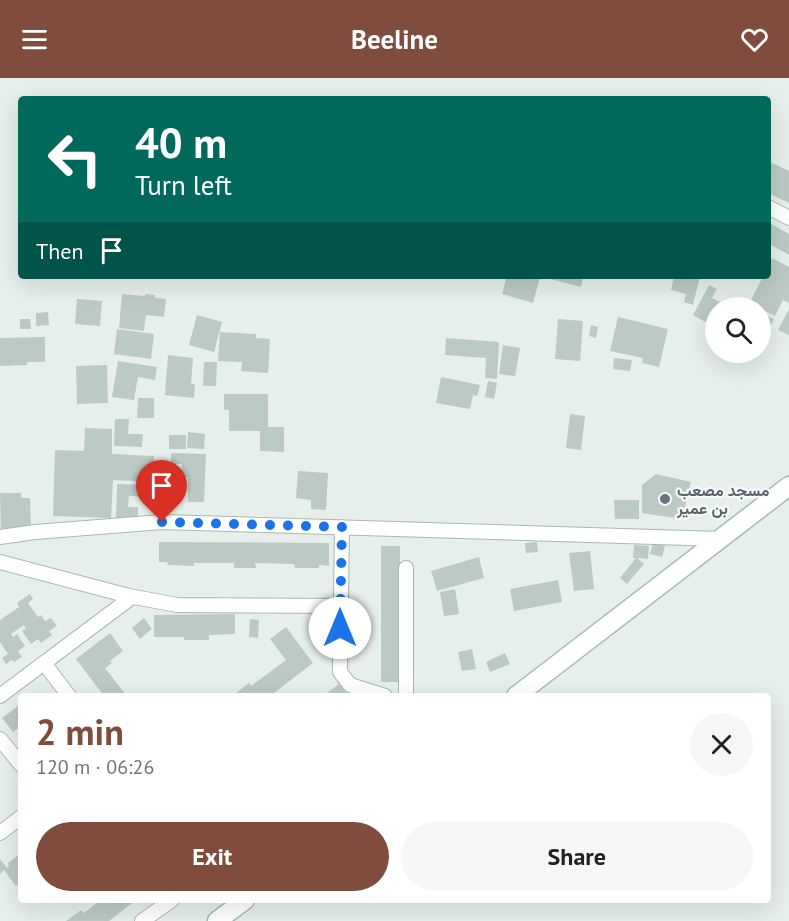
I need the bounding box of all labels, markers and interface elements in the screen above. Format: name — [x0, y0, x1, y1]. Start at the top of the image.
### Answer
text: Beeline — [351, 22, 438, 56]
icon: menu — [18, 23, 51, 56]
icon: heart — [738, 23, 771, 56]
text: 40 m — [135, 115, 227, 170]
icon: left — [36, 120, 114, 198]
text: Turn left — [135, 168, 232, 202]
icon: arrive — [95, 234, 128, 267]
text: Then — [36, 237, 83, 265]
map controls — [705, 297, 771, 363]
button: search — [705, 297, 771, 363]
pin — [136, 460, 187, 522]
icon: arrive — [145, 469, 178, 502]
place label: مسجد مصعب بن عمير — [676, 480, 770, 519]
marker: مسجد مصعب بن عمير — [658, 492, 672, 506]
position arrow — [308, 596, 372, 660]
text: 2 min — [36, 708, 124, 755]
button: close — [690, 713, 753, 776]
text: 120 m · 06:26 — [36, 754, 154, 780]
button: Exit — [36, 822, 389, 891]
button: Share — [401, 822, 753, 891]

